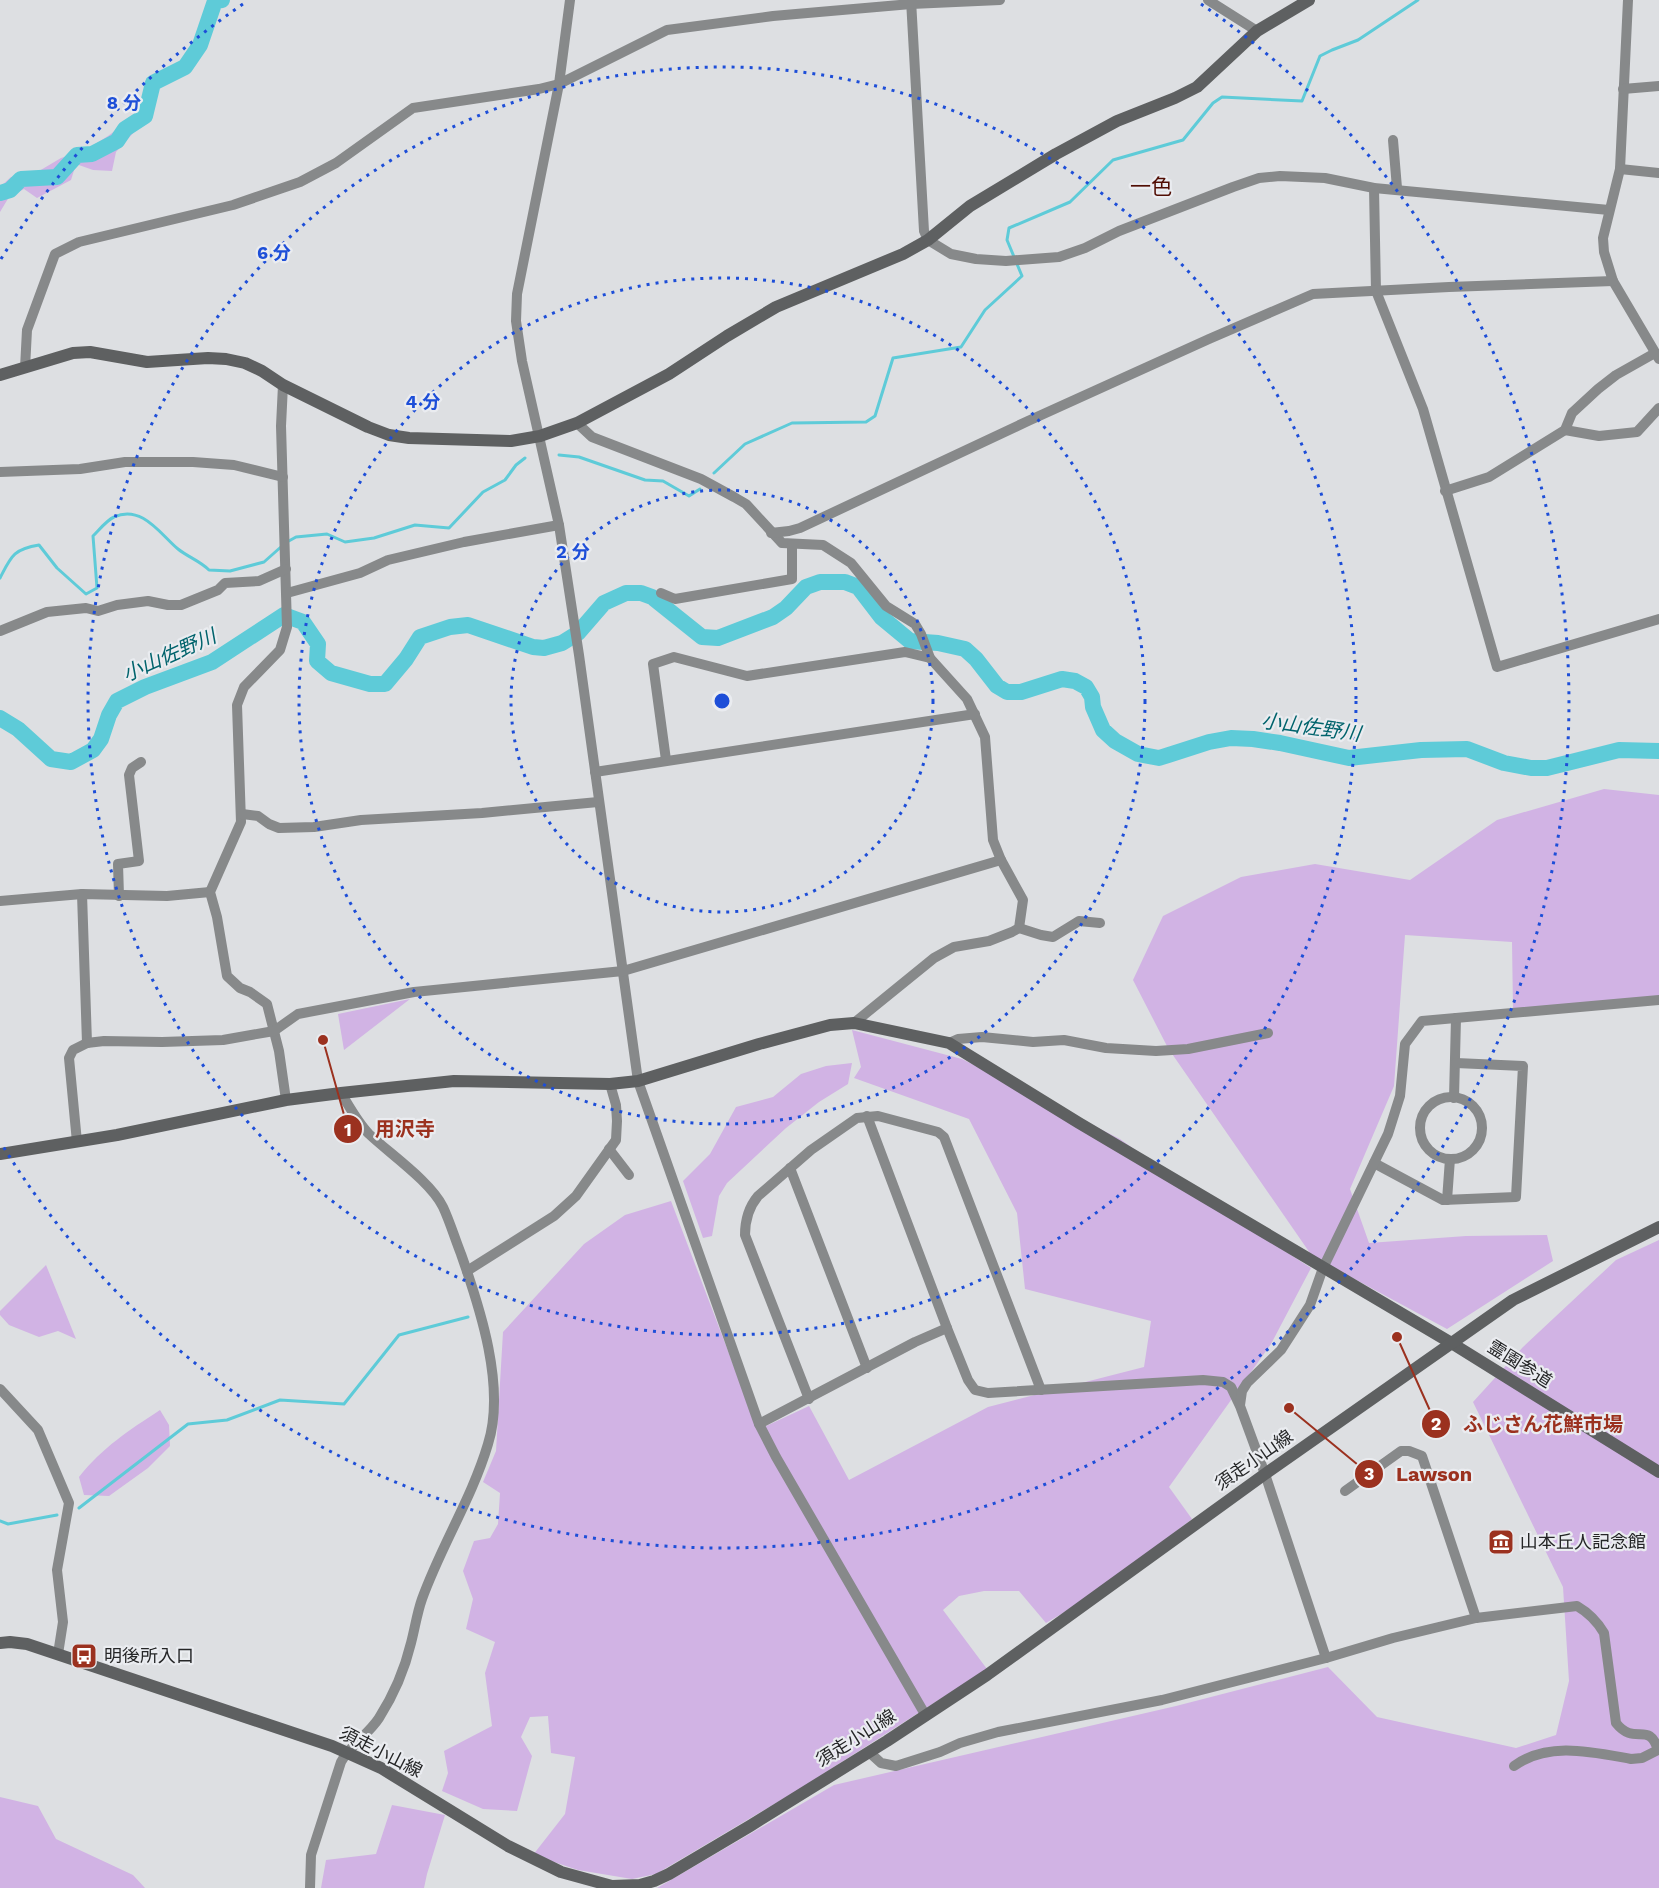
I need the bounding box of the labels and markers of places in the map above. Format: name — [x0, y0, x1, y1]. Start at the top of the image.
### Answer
centre of rings — [712, 691, 732, 711]
callout: 用沢寺 — [333, 1110, 447, 1148]
callout: ふじさん花鮮市場 — [1421, 1405, 1635, 1443]
callout: Lawson — [1354, 1455, 1484, 1493]
museum icon: 山本丘人記念館 — [1486, 1527, 1516, 1557]
place label: 山本丘人記念館 — [1520, 1531, 1646, 1552]
bus stop icon: 明後所入口 — [69, 1641, 99, 1671]
place label: 明後所入口 — [104, 1645, 194, 1666]

